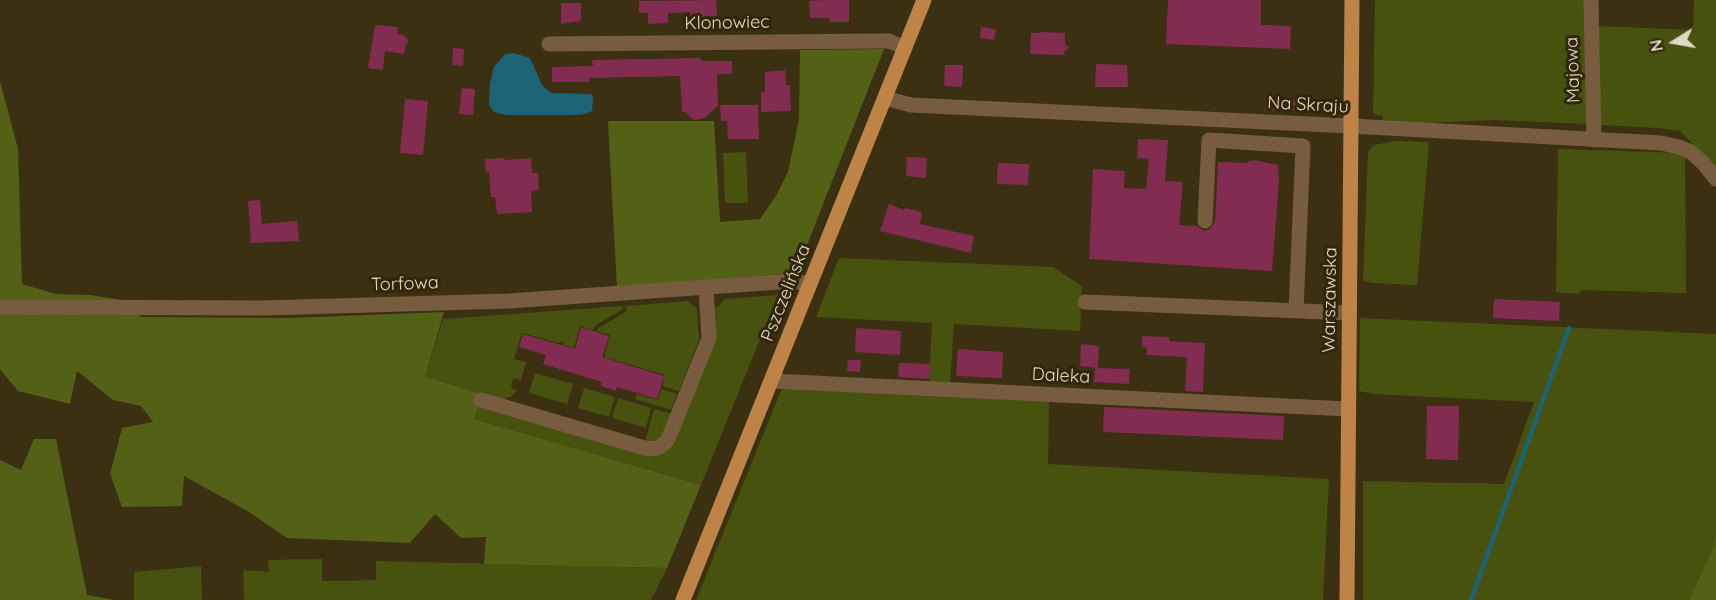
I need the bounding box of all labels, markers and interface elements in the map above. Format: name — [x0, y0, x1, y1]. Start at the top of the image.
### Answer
street label: Klonowiec — [684, 11, 770, 35]
north arrow — [1644, 12, 1704, 72]
street label: Majowa — [1561, 37, 1585, 103]
text: N — [1645, 38, 1667, 53]
street label: Na Skraju — [1267, 92, 1349, 118]
street label: Pszczelińska — [757, 241, 815, 345]
street label: Warszawska — [1318, 247, 1342, 353]
street label: Torfowa — [371, 272, 439, 296]
street label: Daleka — [1031, 364, 1091, 388]

